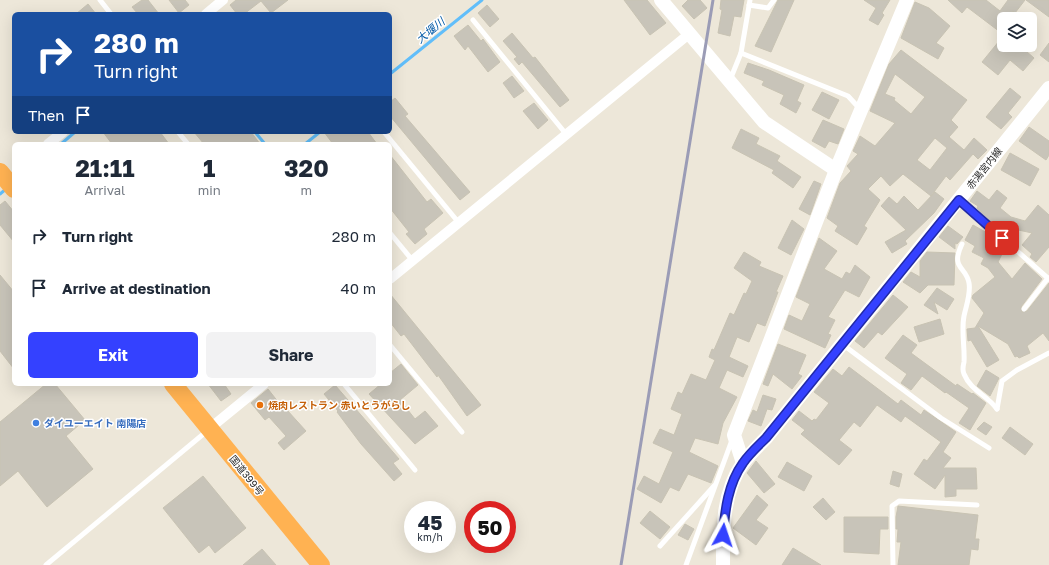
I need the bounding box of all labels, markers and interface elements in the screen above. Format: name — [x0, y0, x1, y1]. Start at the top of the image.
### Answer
map controls — [997, 12, 1037, 52]
button: layers — [997, 12, 1037, 52]
water label: 大堰川 — [413, 14, 448, 45]
text: 280 m — [94, 26, 179, 59]
icon: right — [28, 28, 80, 80]
text: Turn right — [94, 60, 178, 82]
icon: arrive — [72, 104, 94, 126]
text: Then — [28, 106, 64, 124]
street label: 赤湯宮内線 — [964, 145, 1004, 191]
text: 21:11 — [75, 153, 135, 182]
text: 1 — [203, 153, 215, 182]
text: 320 — [284, 153, 329, 182]
text: Arrival — [85, 182, 125, 198]
text: min — [198, 182, 221, 198]
text: m — [301, 182, 312, 198]
pin — [985, 221, 1019, 255]
icon: right — [28, 225, 50, 247]
text: Turn right — [62, 227, 133, 245]
text: 280 m — [332, 227, 376, 245]
icon: arrive — [991, 227, 1013, 249]
icon: arrive — [28, 277, 50, 299]
text: Arrive at destination — [62, 279, 211, 297]
text: 40 m — [341, 279, 376, 297]
button: Exit — [28, 332, 198, 378]
button: Share — [206, 332, 376, 378]
place label: 焼肉レストラン 赤いとうがらし — [268, 399, 411, 411]
marker: 焼肉レストラン 赤いとうがらし — [255, 400, 265, 410]
place label: ダイユーエイト 南陽店 — [44, 417, 146, 429]
marker: ダイユーエイト 南陽店 — [31, 418, 41, 428]
street label: 国道399号 — [227, 453, 267, 497]
speed limit sign: 50 — [464, 501, 516, 553]
text: 45 — [418, 510, 442, 534]
position arrow — [702, 514, 744, 556]
text: km/h — [417, 531, 443, 543]

